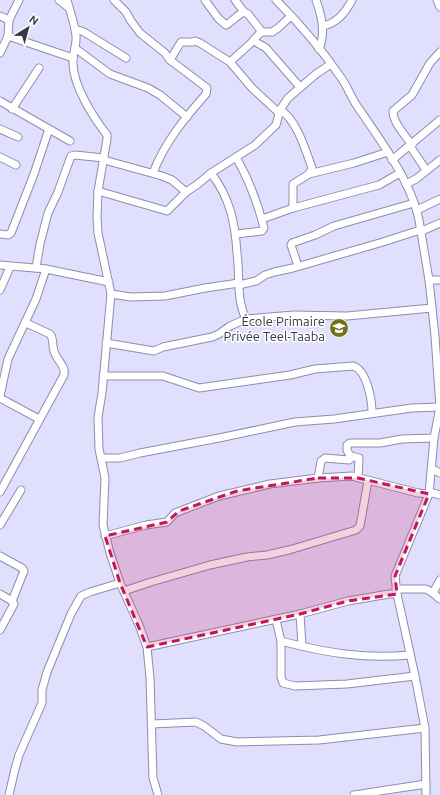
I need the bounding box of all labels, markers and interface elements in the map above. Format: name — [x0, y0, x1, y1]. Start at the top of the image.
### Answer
north arrow — [8, 8, 48, 48]
text: N — [27, 13, 41, 27]
place label: École Primaire Privée Teel-Taaba — [224, 313, 325, 343]
school or university icon: École Primaire Privée Teel-Taaba — [328, 317, 350, 339]

